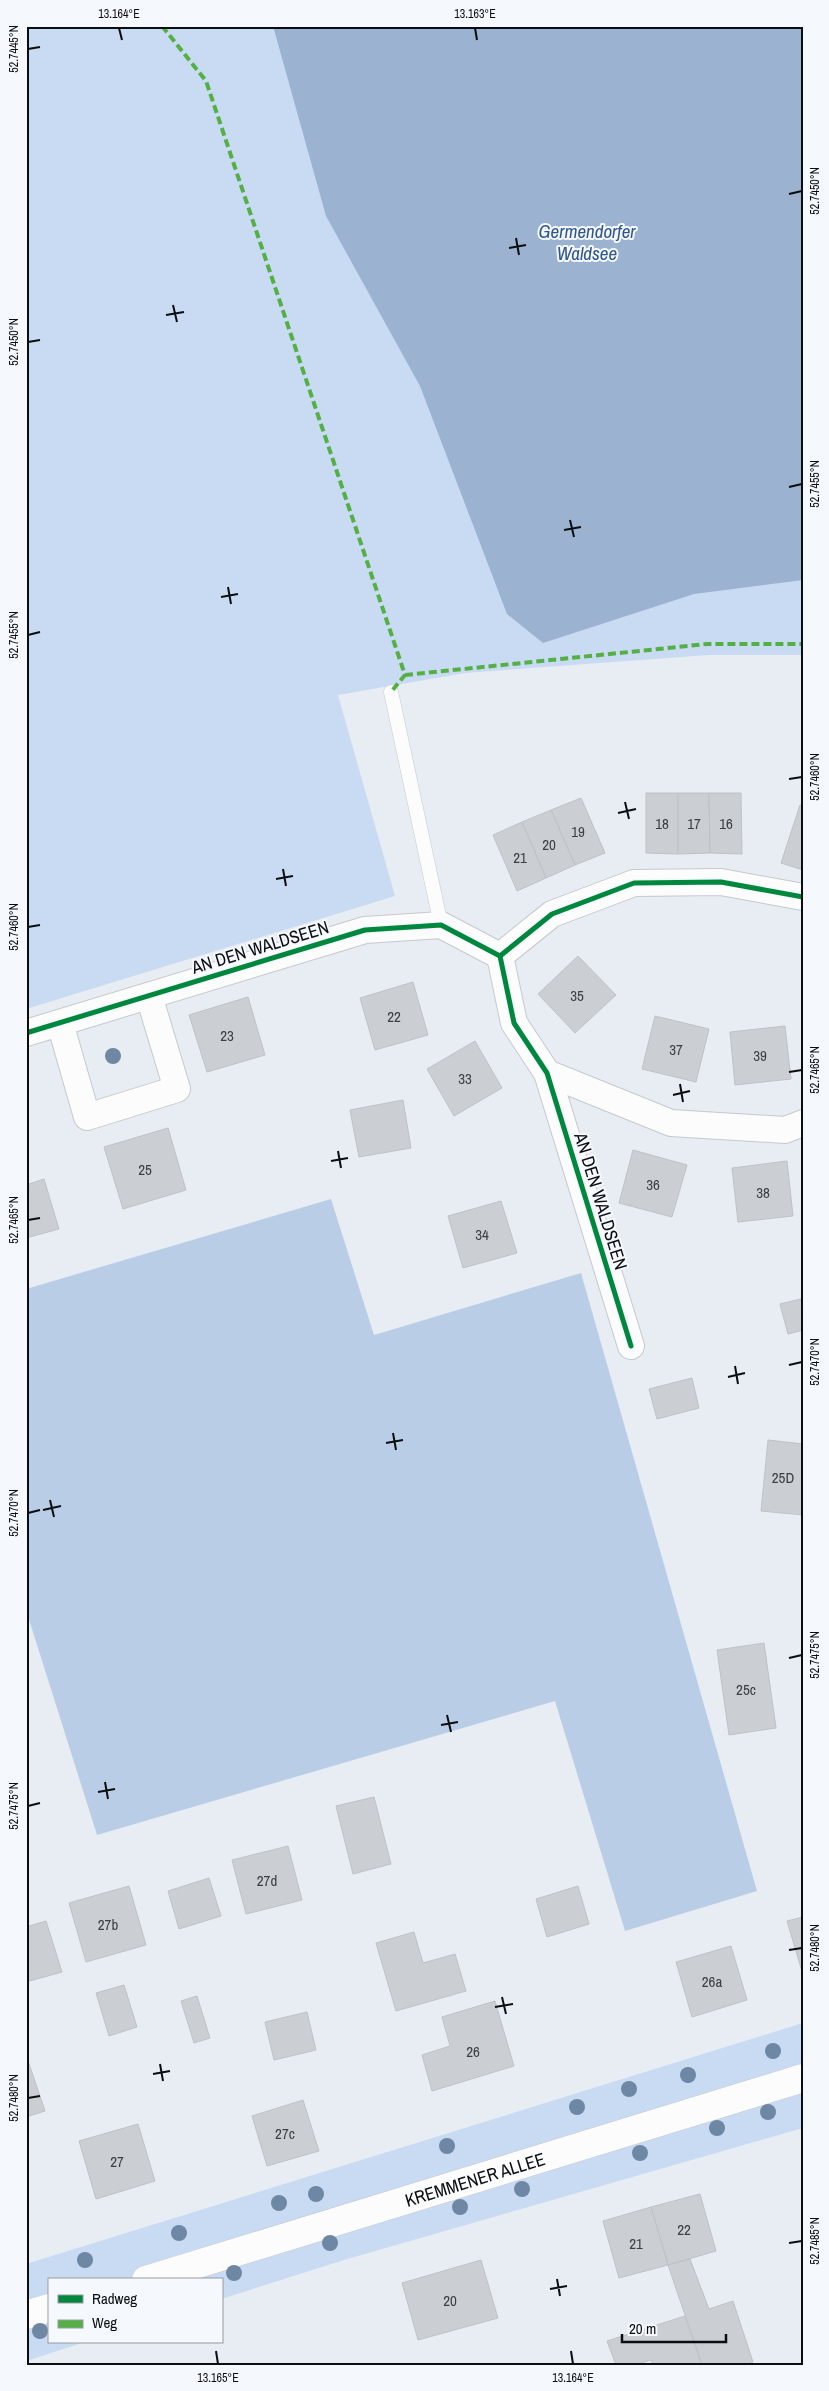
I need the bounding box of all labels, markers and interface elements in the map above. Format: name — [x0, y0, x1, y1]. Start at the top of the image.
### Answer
text: 13.164°E — [98, 6, 140, 22]
text: 13.163°E — [454, 6, 496, 22]
text: 52.7445°N — [6, 25, 22, 73]
text: 52.7450°N — [807, 167, 823, 215]
water label: Germendorfer Waldsee — [539, 218, 636, 266]
text: 52.7450°N — [6, 318, 22, 366]
text: 52.7455°N — [807, 460, 823, 508]
text: 52.7455°N — [6, 611, 22, 659]
text: 52.7460°N — [807, 753, 823, 801]
house number: 18 — [655, 813, 669, 834]
house number: 17 — [687, 813, 701, 834]
house number: 16 — [719, 813, 733, 834]
house number: 19 — [571, 821, 585, 842]
house number: 20 — [542, 834, 556, 855]
house number: 21 — [513, 847, 527, 868]
text: 52.7460°N — [6, 903, 22, 951]
street label: AN DEN WALDSEEN — [187, 914, 332, 980]
house number: 35 — [570, 985, 584, 1006]
house number: 22 — [387, 1006, 401, 1027]
house number: 23 — [220, 1025, 234, 1046]
house number: 37 — [669, 1039, 683, 1060]
house number: 39 — [753, 1045, 767, 1066]
text: 52.7465°N — [807, 1046, 823, 1094]
house number: 33 — [458, 1068, 472, 1089]
street label: AN DEN WALDSEEN — [568, 1128, 634, 1273]
house number: 25 — [138, 1159, 152, 1180]
house number: 36 — [646, 1174, 660, 1195]
house number: 38 — [756, 1182, 770, 1203]
text: 52.7465°N — [6, 1196, 22, 1244]
house number: 34 — [475, 1224, 489, 1245]
text: 52.7470°N — [807, 1338, 823, 1386]
house number: 25D — [772, 1467, 794, 1488]
text: 52.7470°N — [6, 1489, 22, 1537]
text: 52.7475°N — [807, 1631, 823, 1679]
house number: 25c — [736, 1679, 756, 1700]
text: 52.7475°N — [6, 1782, 22, 1830]
house number: 27d — [257, 1870, 277, 1891]
house number: 27b — [98, 1914, 118, 1935]
text: 52.7480°N — [807, 1924, 823, 1972]
house number: 26a — [702, 1971, 722, 1992]
house number: 26 — [466, 2041, 480, 2062]
text: 52.7480°N — [6, 2074, 22, 2122]
house number: 27c — [275, 2123, 295, 2144]
street label: KREMMENER ALLEE — [402, 2146, 548, 2212]
house number: 27 — [110, 2151, 124, 2172]
text: 52.7485°N — [807, 2217, 823, 2265]
house number: 22 — [677, 2219, 691, 2240]
house number: 21 — [629, 2233, 643, 2254]
legend — [48, 2278, 222, 2344]
text: Radweg — [92, 2288, 137, 2309]
house number: 20 — [443, 2290, 457, 2311]
scale bar — [622, 2311, 725, 2343]
text: Weg — [92, 2312, 117, 2333]
text: 20 m — [629, 2318, 656, 2339]
text: 13.165°E — [197, 2370, 239, 2386]
text: 13.164°E — [552, 2370, 594, 2386]

